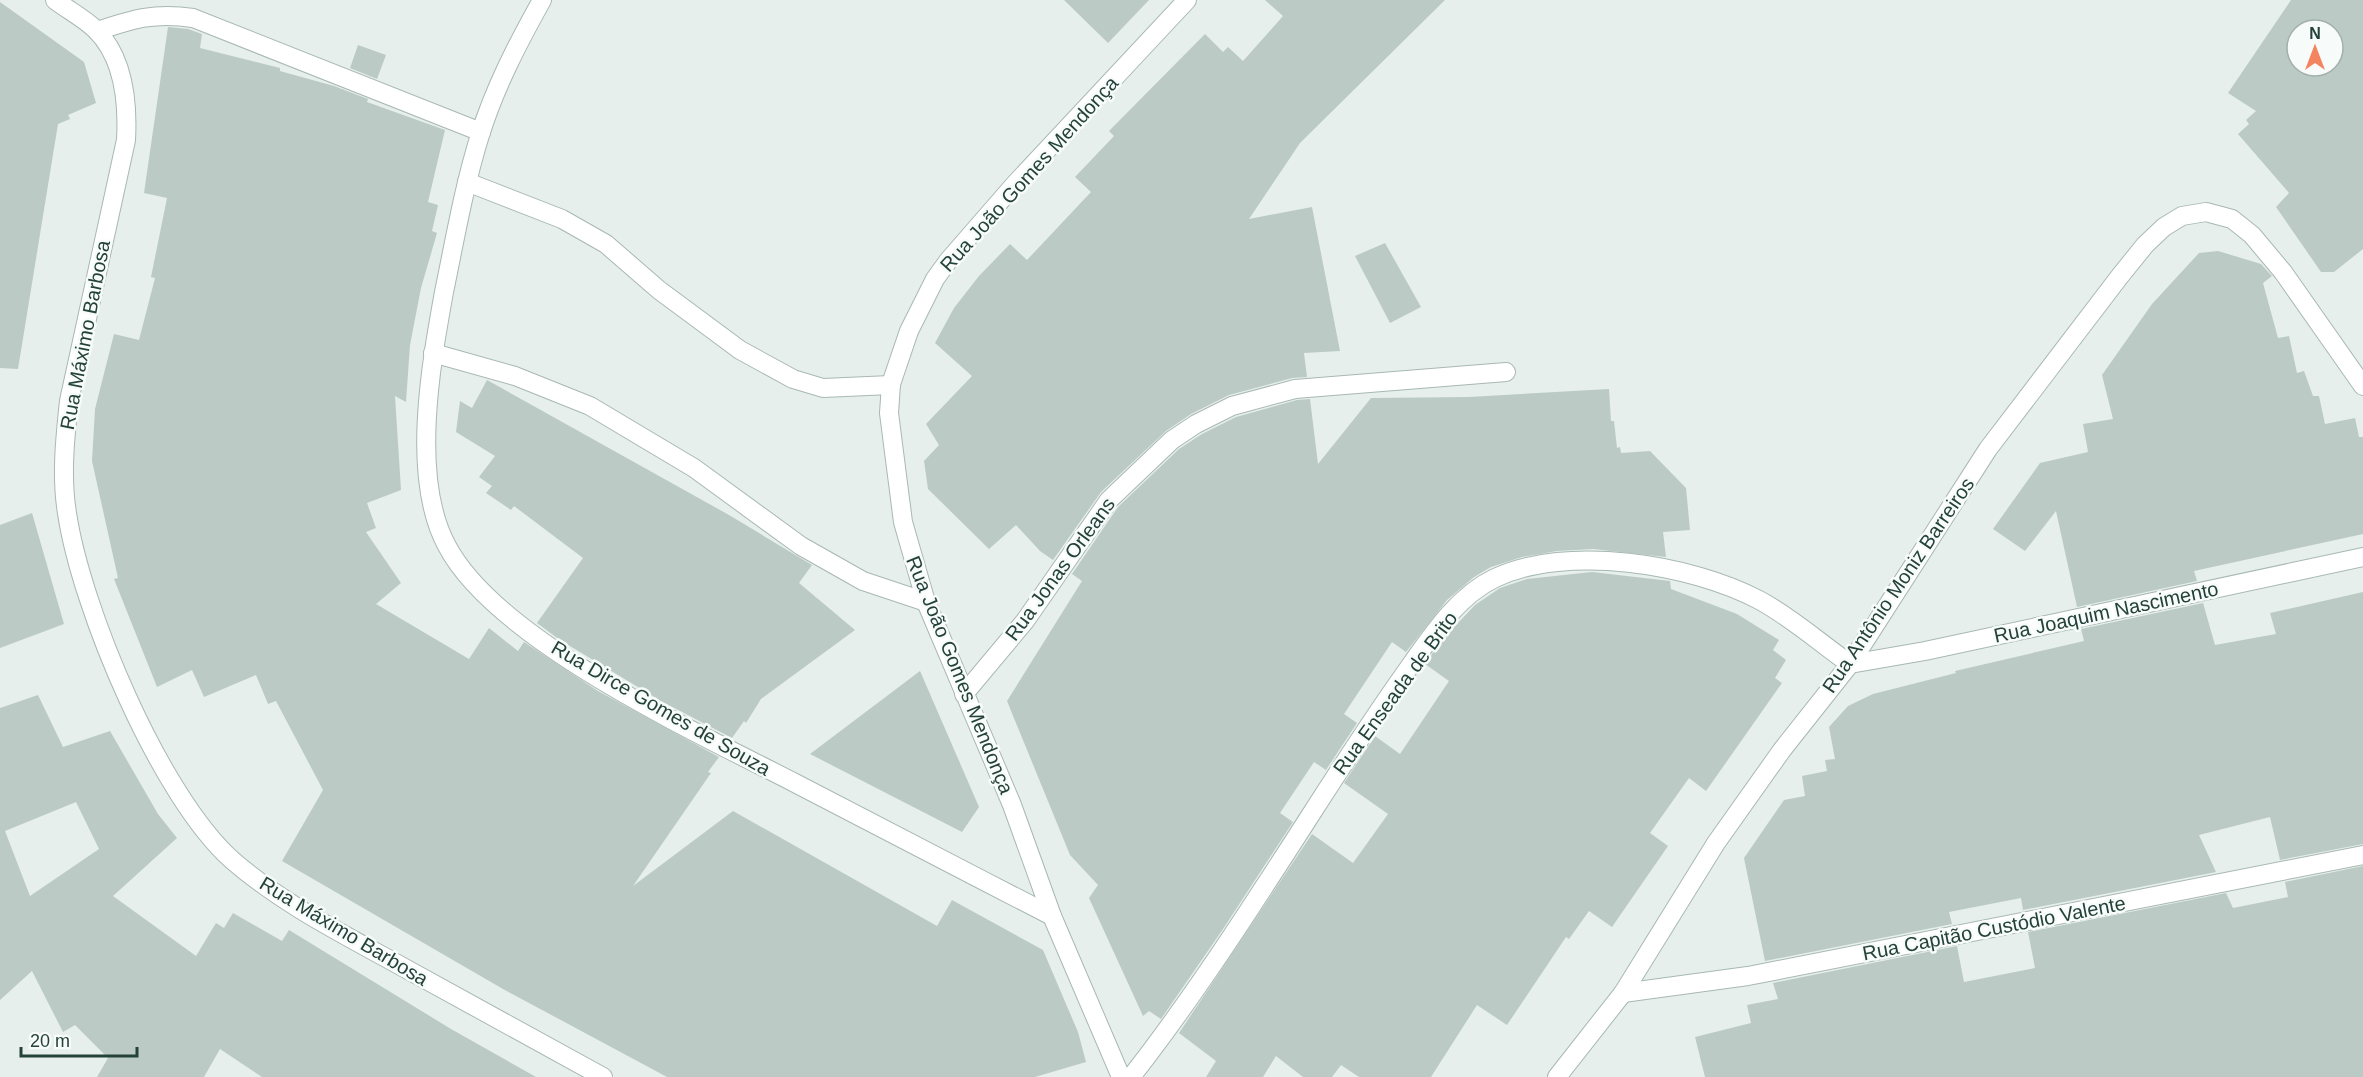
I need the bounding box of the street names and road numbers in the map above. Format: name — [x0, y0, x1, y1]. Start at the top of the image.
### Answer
street label: Rua João Gomes Mendonça — [936, 71, 1123, 276]
street label: Rua Máximo Barbosa — [56, 238, 114, 431]
street label: Rua Antônio Moniz Barreiros — [1818, 473, 1978, 697]
street label: Rua Jonas Orleans — [1001, 493, 1119, 645]
street label: Rua João Gomes Mendonça — [902, 553, 1018, 798]
street label: Rua Joaquim Nascimento — [1992, 577, 2220, 647]
street label: Rua Enseada de Brito — [1329, 607, 1461, 779]
street label: Rua Dirce Gomes de Souza — [548, 636, 775, 780]
street label: Rua Máximo Barbosa — [256, 872, 433, 990]
street label: Rua Capitão Custódio Valente — [1861, 892, 2127, 964]

